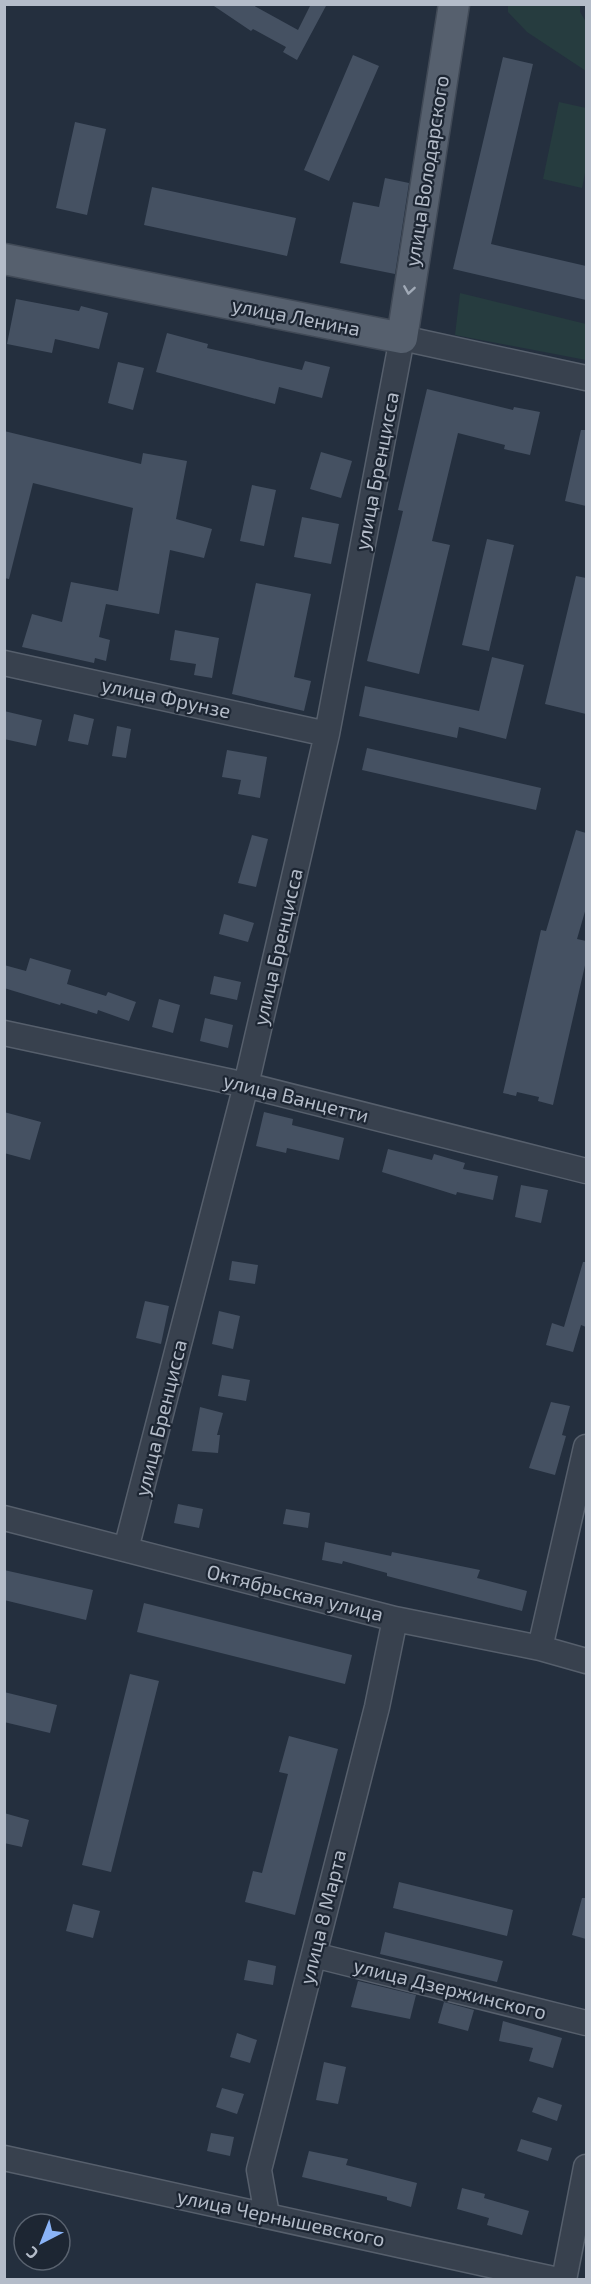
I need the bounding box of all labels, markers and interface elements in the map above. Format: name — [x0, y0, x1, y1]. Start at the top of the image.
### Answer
street label: улица Володарского — [399, 74, 454, 268]
one-way arrow — [404, 286, 416, 295]
street label: улица Ленина — [230, 292, 362, 341]
street label: улица Бренцисса — [349, 390, 404, 552]
street label: улица Фрунзе — [99, 672, 233, 723]
street label: улица Бренцисса — [247, 866, 308, 1028]
street label: улица Ванцетти — [221, 1067, 371, 1128]
street label: улица Бренцисса — [129, 1337, 192, 1499]
street label: Октябрьская улица — [204, 1558, 386, 1627]
street label: улица 8 Марта — [294, 1847, 351, 1987]
street label: улица Дзержинского — [351, 1952, 549, 2025]
street label: улица Чернышевского — [175, 2183, 387, 2252]
north arrow — [12, 2212, 72, 2272]
text: С — [22, 2243, 41, 2264]

